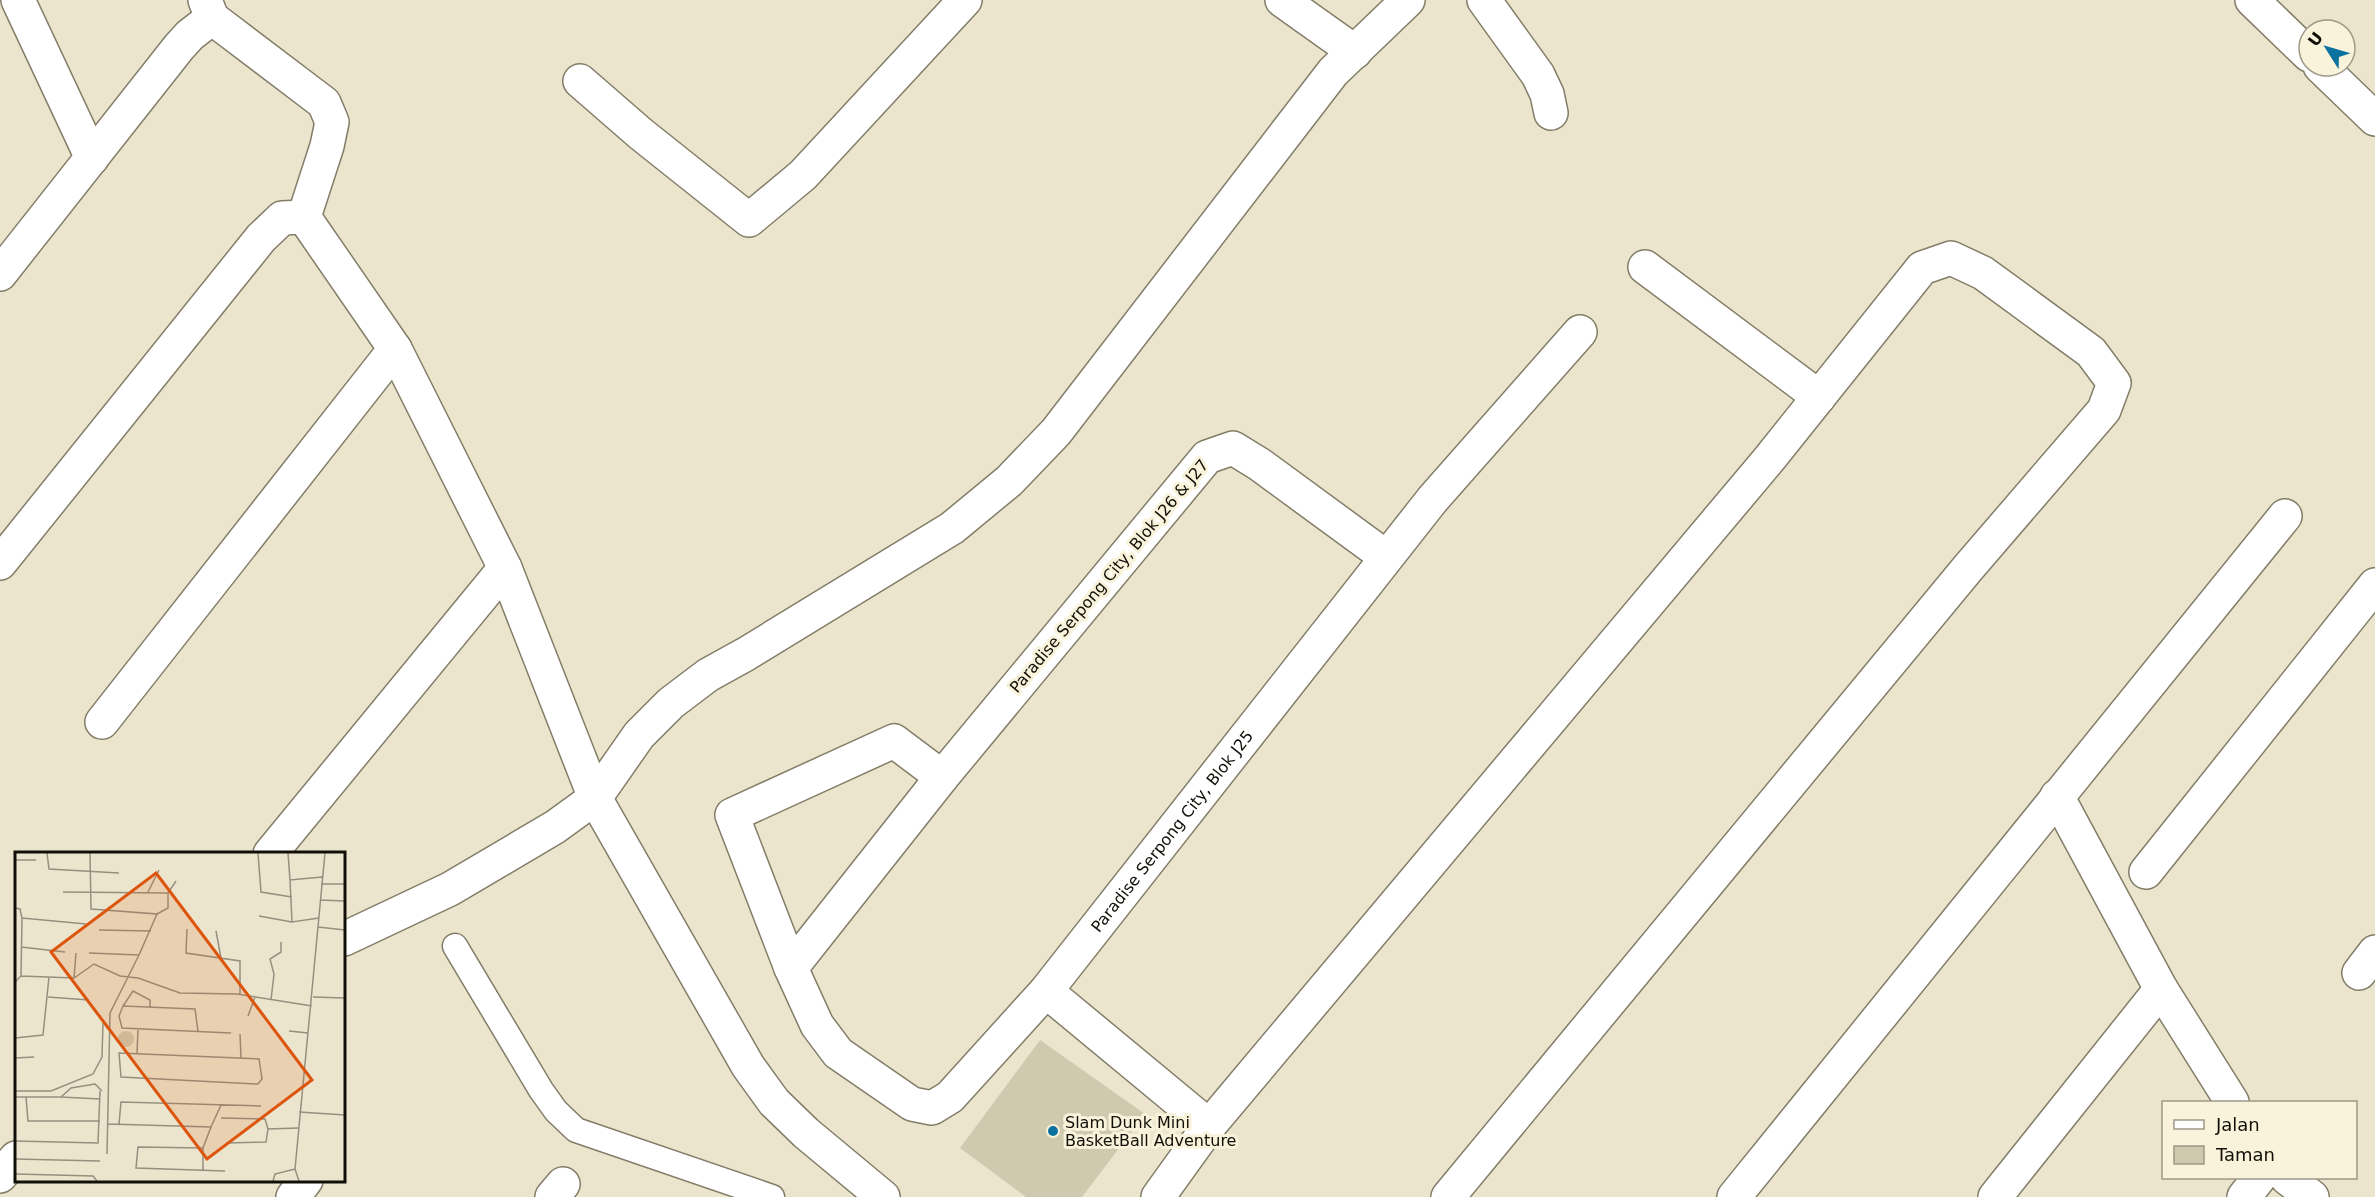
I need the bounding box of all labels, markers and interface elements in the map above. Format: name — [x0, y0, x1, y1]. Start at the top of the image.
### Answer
north arrow — [2297, 18, 2357, 78]
text: U — [2304, 28, 2327, 50]
street label: Paradise Serpong City, Blok J26 & J27 — [1006, 455, 1212, 697]
street label: Paradise Serpong City, Blok J25 — [1087, 726, 1257, 936]
inset map — [15, 852, 345, 1182]
legend — [2162, 1101, 2357, 1179]
place label: Slam Dunk Mini BasketBall Adventure — [1065, 1113, 1236, 1150]
text: Jalan — [2215, 1114, 2260, 1135]
marker: Slam Dunk Mini BasketBall Adventure — [1046, 1124, 1060, 1138]
text: Taman — [2215, 1144, 2275, 1165]

